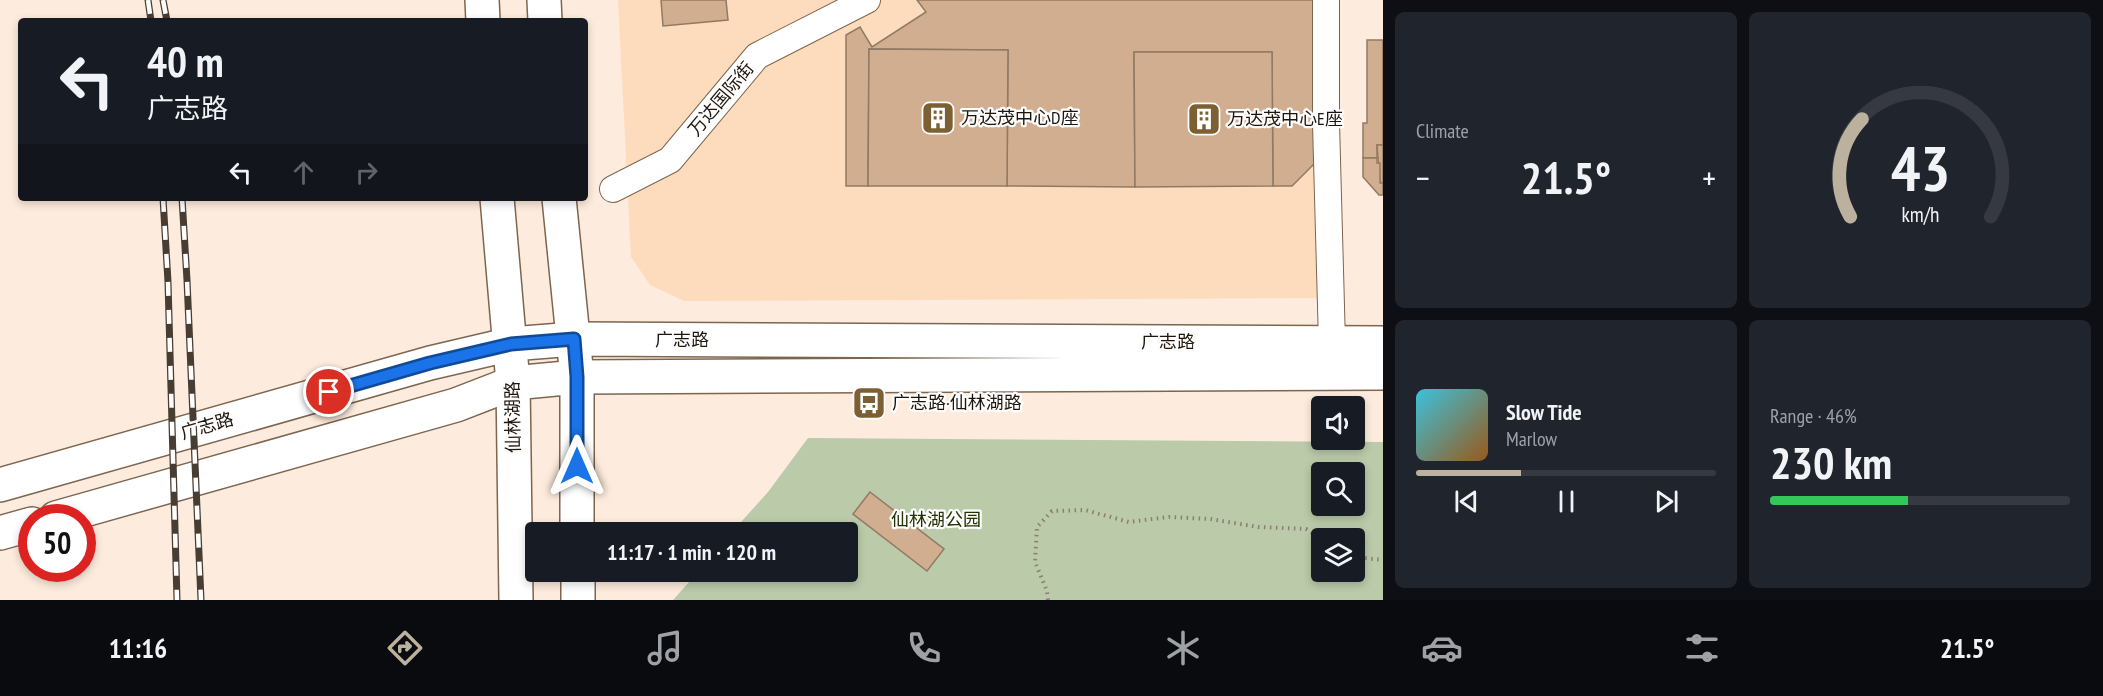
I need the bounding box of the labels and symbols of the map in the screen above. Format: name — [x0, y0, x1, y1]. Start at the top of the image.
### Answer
street label: 万达国际街 — [683, 57, 758, 141]
building icon: 万达茂中心D座 — [920, 100, 956, 136]
building icon: 万达茂中心E座 — [1186, 101, 1222, 137]
place label: 万达茂中心D座 — [961, 106, 1078, 129]
place label: 万达茂中心E座 — [1227, 107, 1343, 130]
street label: 广志路 — [655, 328, 709, 351]
street label: 广志路 — [1141, 330, 1195, 353]
pin — [303, 366, 354, 417]
street label: 仙林湖路 — [500, 381, 525, 453]
bus stop icon: 广志路·仙林湖路 — [851, 385, 887, 421]
place label: 广志路·仙林湖路 — [892, 391, 1022, 414]
street label: 广志路 — [178, 407, 236, 444]
position arrow — [545, 434, 609, 498]
speed limit sign: 50 — [18, 504, 96, 582]
park label: 仙林湖公园 — [891, 508, 981, 531]

